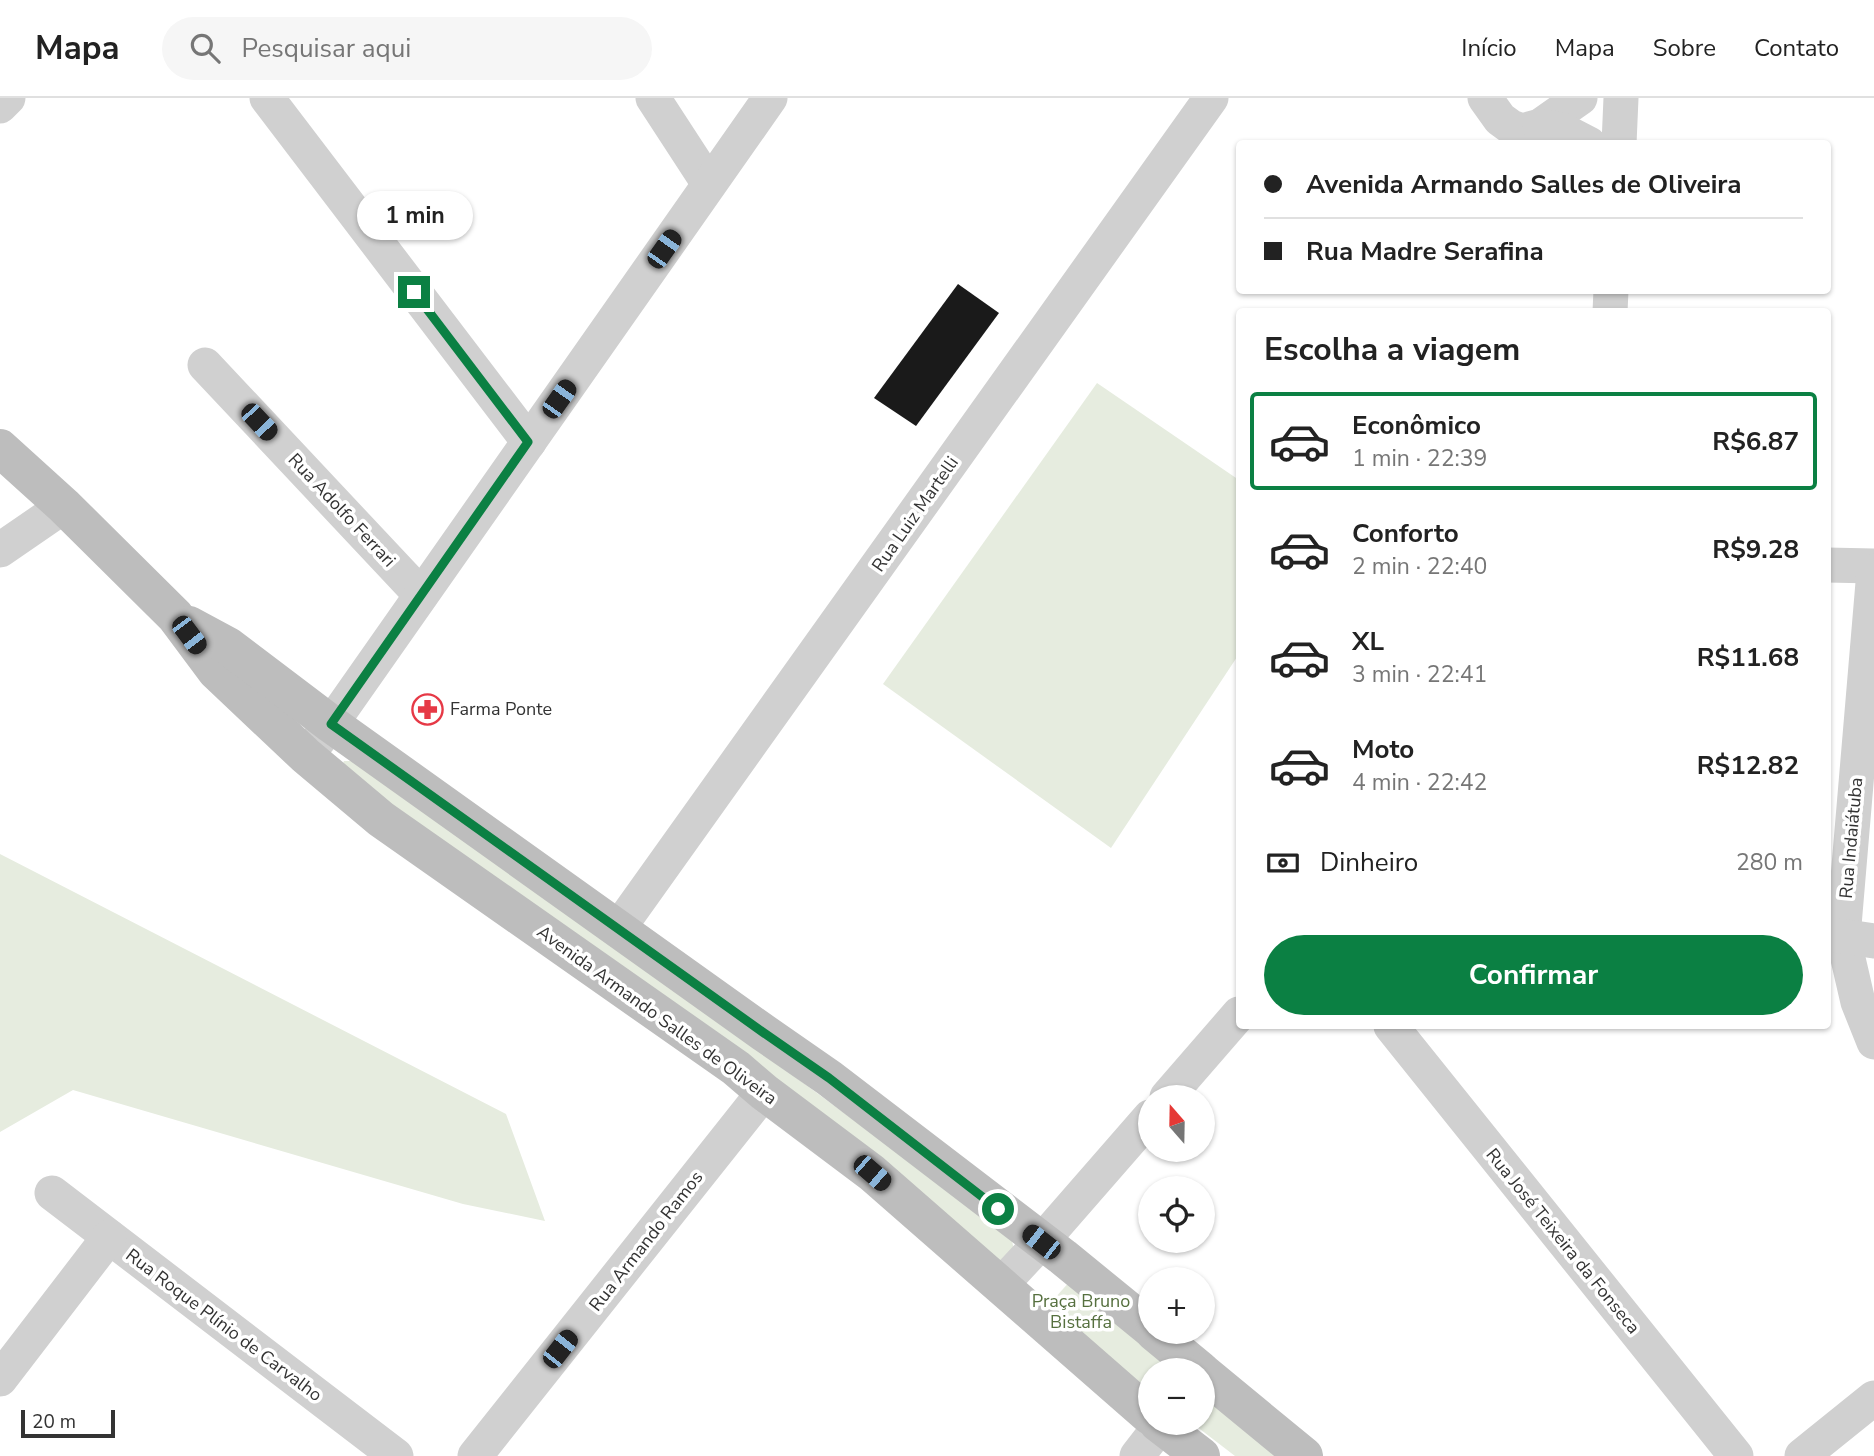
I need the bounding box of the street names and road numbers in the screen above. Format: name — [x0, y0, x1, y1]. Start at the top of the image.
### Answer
street label: Rua Adolfo Ferrari — [283, 448, 401, 572]
street label: Rua Luiz Martelli — [866, 452, 964, 576]
street label: Rua Indaiátuba — [1834, 777, 1868, 899]
street label: Avenida Armando Salles de Oliveira — [532, 920, 782, 1110]
street label: Rua José Teixeira da Fonseca — [1481, 1143, 1645, 1339]
street label: Rua Armando Ramos — [584, 1166, 708, 1316]
street label: Rua Roque Plínio de Carvalho — [121, 1243, 327, 1407]

